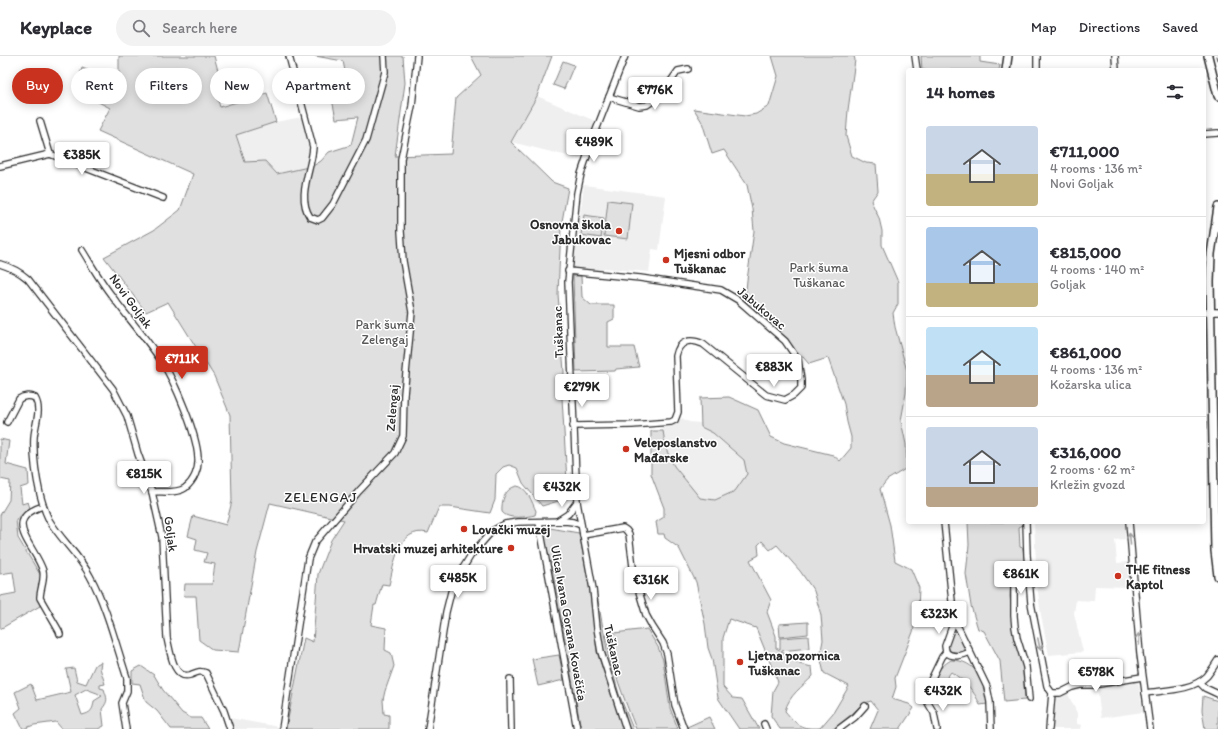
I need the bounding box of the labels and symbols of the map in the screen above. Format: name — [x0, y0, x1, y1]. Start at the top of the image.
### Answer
pin: €776K — [627, 77, 683, 111]
pin: €489K — [566, 129, 622, 163]
pin: €385K — [54, 142, 110, 176]
place label: Osnovna škola Jabukovac — [530, 217, 611, 247]
marker: Osnovna škola Jabukovac — [614, 226, 624, 236]
place label: Mjesni odbor Tuškanac — [673, 246, 746, 276]
marker: Mjesni odbor Tuškanac — [661, 255, 671, 265]
park label: Park šuma Tuškanac — [789, 260, 849, 290]
street label: Novi Goljak — [106, 271, 156, 331]
street label: Jabukovac — [735, 283, 789, 333]
street label: Tuškanac — [550, 306, 566, 358]
park label: Park šuma Zelengaj — [355, 317, 415, 347]
pin: €711K — [154, 346, 210, 380]
pin: €883K — [746, 354, 802, 388]
pin: €279K — [554, 374, 610, 408]
street label: Zelengaj — [383, 384, 401, 432]
place label: Veleposlanstvo Mađarske — [634, 435, 717, 465]
marker: Veleposlanstvo Mađarske — [621, 444, 631, 454]
pin: €815K — [116, 461, 172, 495]
pin: €432K — [534, 474, 590, 508]
district label: ZELENGAJ — [284, 489, 358, 506]
street label: Goljak — [161, 515, 181, 553]
place label: Lovački muzej — [472, 522, 550, 538]
marker: Lovački muzej — [459, 524, 469, 534]
one-way arrow — [1127, 533, 1134, 546]
place label: Hrvatski muzej arhitekture — [353, 541, 503, 557]
marker: Hrvatski muzej arhitekture — [506, 543, 516, 553]
street label: Ulica Ivana Gorana Kovačića — [548, 544, 590, 703]
pin: €861K — [993, 561, 1049, 595]
place label: THE fitness Kaptol — [1125, 562, 1191, 593]
pin: €485K — [430, 565, 486, 599]
pin: €316K — [623, 567, 679, 601]
marker: THE fitness Kaptol — [1113, 571, 1123, 581]
pin: €323K — [911, 601, 967, 635]
street label: Tuškanac — [601, 623, 627, 677]
one-way arrow — [1135, 632, 1143, 645]
one-way arrow — [1036, 637, 1044, 650]
place label: Ljetna pozornica Tuškanac — [747, 648, 840, 678]
marker: Ljetna pozornica Tuškanac — [735, 657, 745, 667]
pin: €578K — [1068, 659, 1124, 693]
pin: €432K — [915, 678, 971, 712]

